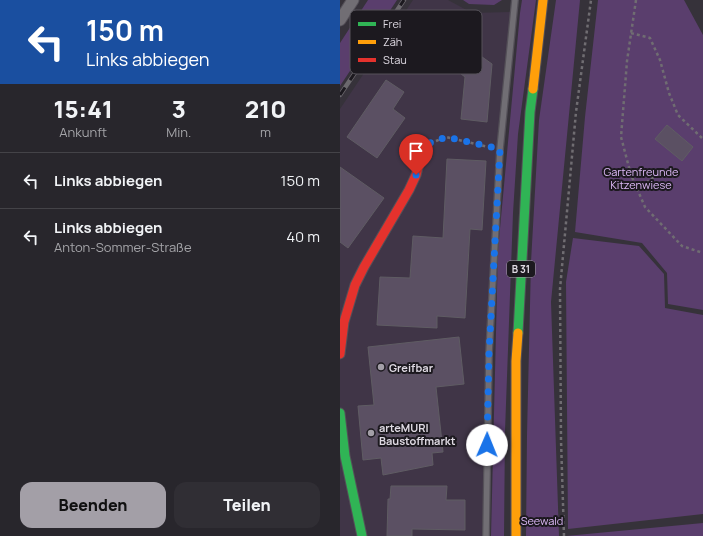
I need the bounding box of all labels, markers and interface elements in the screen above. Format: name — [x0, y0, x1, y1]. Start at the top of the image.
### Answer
legend — [350, 10, 482, 74]
text: 150 m — [86, 11, 164, 49]
icon: left — [20, 16, 72, 68]
text: Frei — [383, 16, 401, 31]
text: Zäh — [383, 34, 402, 49]
text: Links abbiegen — [86, 47, 210, 71]
text: Stau — [383, 52, 407, 67]
text: 15:41 — [54, 92, 113, 125]
text: 3 — [172, 92, 186, 125]
text: 210 — [245, 92, 286, 125]
text: Ankunft — [59, 123, 107, 141]
text: Min. — [166, 123, 191, 141]
text: m — [260, 123, 271, 141]
pin — [399, 134, 433, 175]
icon: arrive — [405, 140, 427, 162]
park label: Gartenfreunde Kitzenwiese — [604, 164, 679, 192]
icon: left — [20, 170, 42, 192]
text: Links abbiegen — [54, 170, 162, 191]
text: 150 m — [281, 170, 320, 191]
text: Links abbiegen — [54, 217, 162, 238]
icon: left — [20, 226, 42, 248]
text: 40 m — [286, 226, 320, 247]
text: Anton-Sommer-Straße — [54, 238, 191, 256]
road number: B 31 — [507, 261, 535, 277]
place label: Greifbar — [389, 360, 434, 375]
marker: Greifbar — [376, 362, 386, 372]
place label: arteMURI Baustoffmarkt — [379, 420, 456, 448]
position arrow — [466, 424, 508, 466]
marker: arteMURI Baustoffmarkt — [366, 428, 376, 438]
button: Beenden — [20, 482, 166, 528]
button: Teilen — [174, 482, 320, 528]
park label: Seewald — [521, 513, 563, 528]

